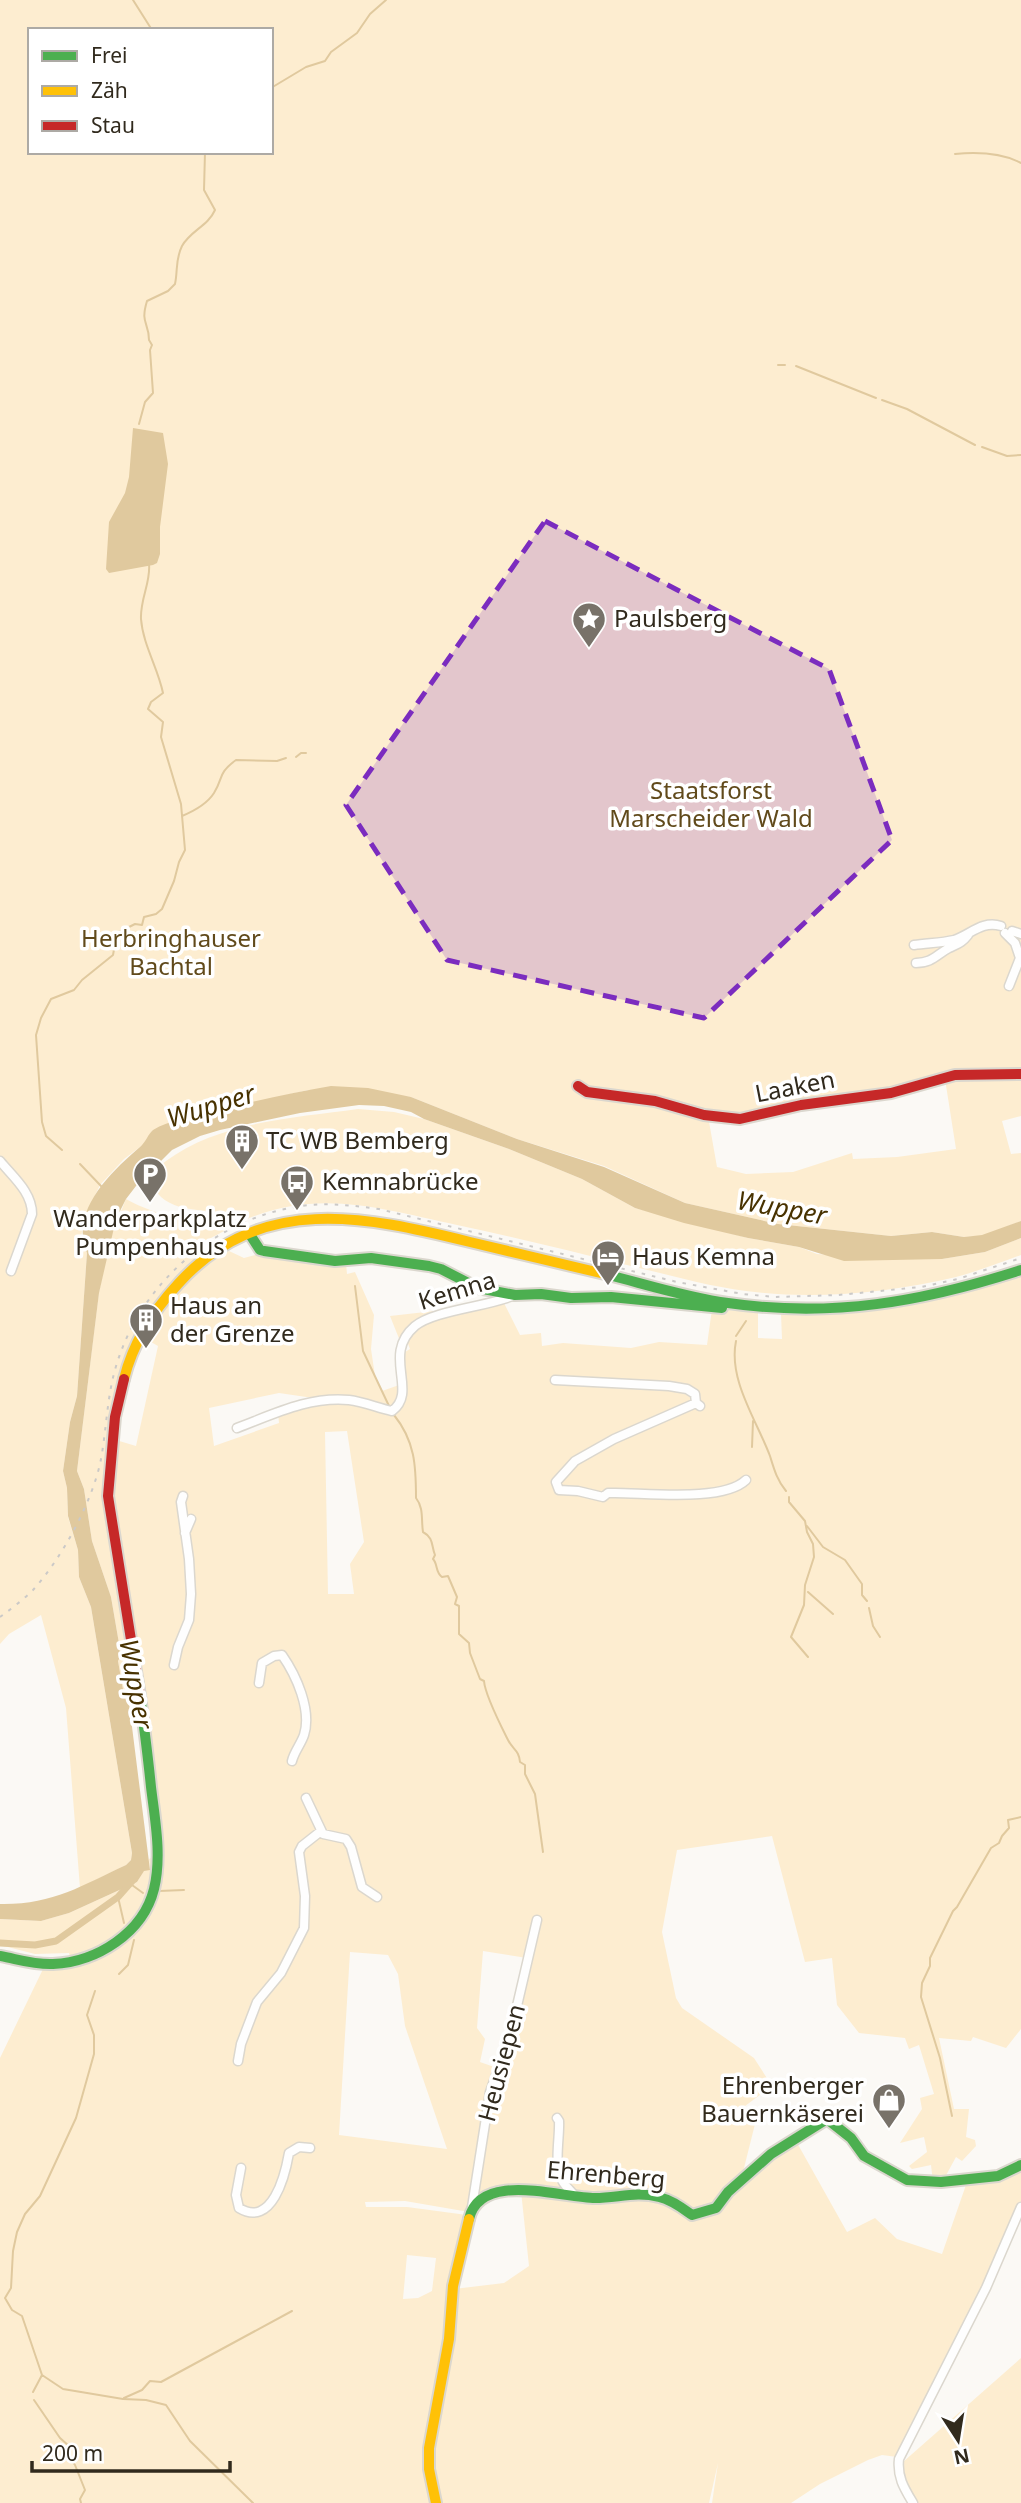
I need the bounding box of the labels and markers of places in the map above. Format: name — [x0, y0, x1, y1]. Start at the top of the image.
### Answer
place icon: Paulsberg — [570, 600, 608, 649]
place label: Paulsberg — [614, 601, 727, 634]
building icon: TC WB Bemberg — [223, 1122, 261, 1171]
place label: TC WB Bemberg — [266, 1123, 449, 1156]
parking icon: Wanderparkplatz Pumpenhaus — [131, 1155, 169, 1204]
bus stop icon: Kemnabrücke — [278, 1163, 316, 1212]
place label: Kemnabrücke — [322, 1164, 479, 1197]
place label: Wanderparkplatz Pumpenhaus — [53, 1201, 247, 1262]
hotel icon: Haus Kemna — [589, 1238, 627, 1287]
place label: Haus Kemna — [632, 1239, 775, 1272]
place label: Haus an der Grenze — [170, 1288, 295, 1349]
building icon: Haus an der Grenze — [127, 1301, 165, 1350]
place label: Ehrenberger Bauernkäserei — [701, 2068, 864, 2129]
shop icon: Ehrenberger Bauernkäserei — [870, 2081, 908, 2130]

